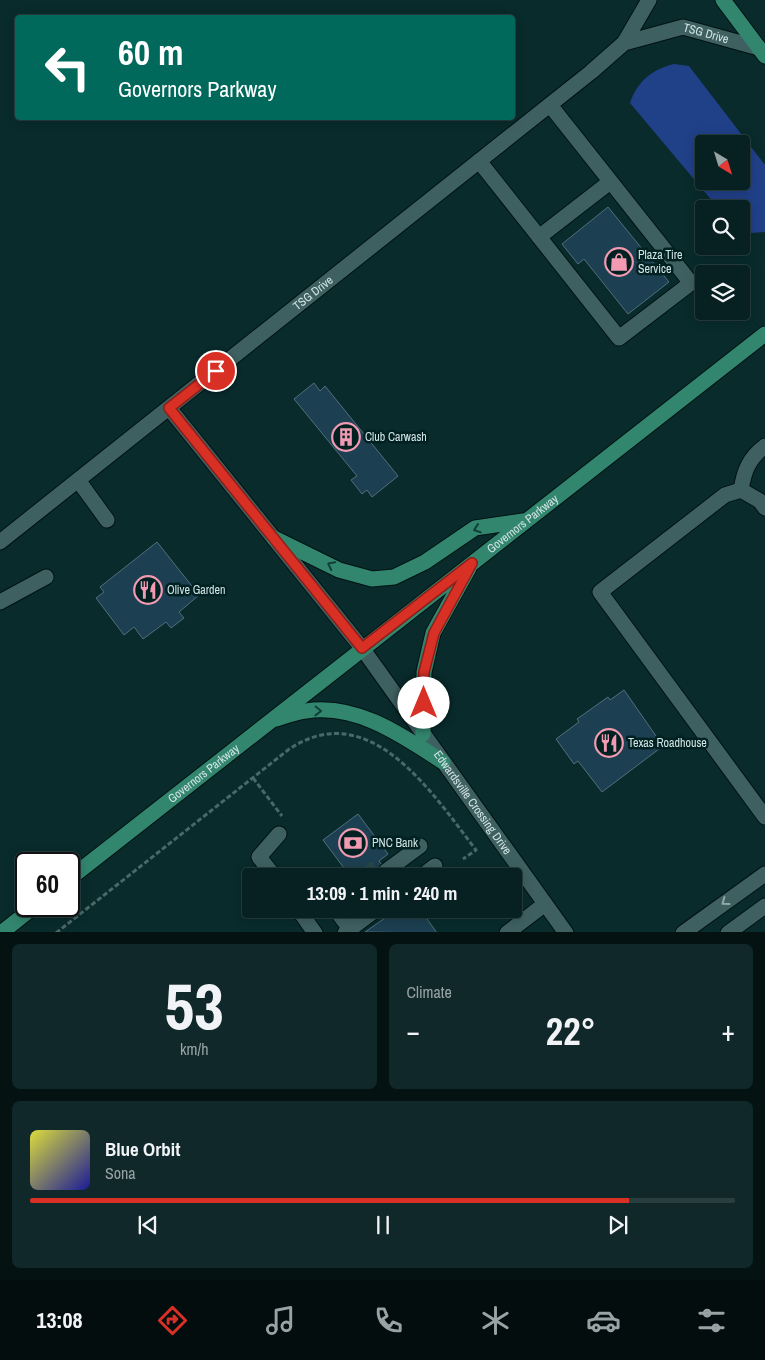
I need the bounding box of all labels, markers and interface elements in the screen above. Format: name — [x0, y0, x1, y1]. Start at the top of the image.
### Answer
street label: TSG Drive — [681, 19, 731, 47]
text: 60 m — [118, 29, 183, 76]
icon: left — [35, 35, 100, 100]
text: Governors Parkway — [118, 74, 276, 104]
north arrow — [695, 135, 750, 190]
map controls — [695, 135, 750, 320]
button: search — [695, 200, 750, 255]
shop icon: Plaza Tire Service — [604, 247, 634, 277]
place label: Plaza Tire Service — [638, 247, 682, 277]
button: layers — [695, 265, 750, 320]
street label: TSG Drive — [290, 272, 336, 314]
pin — [195, 350, 237, 392]
icon: arrive — [202, 357, 230, 385]
building icon: Club Carwash — [331, 422, 361, 452]
place label: Club Carwash — [365, 429, 427, 445]
street label: Governors Parkway — [484, 491, 562, 557]
one-way arrow — [473, 523, 482, 533]
one-way arrow — [327, 561, 336, 571]
restaurant icon: Olive Garden — [133, 575, 163, 605]
place label: Olive Garden — [167, 582, 226, 598]
position arrow — [397, 676, 449, 728]
one-way arrow — [314, 706, 322, 716]
restaurant icon: Texas Roadhouse — [594, 728, 624, 758]
place label: Texas Roadhouse — [628, 735, 707, 751]
street label: Governors Parkway — [165, 741, 243, 807]
street label: Edwardsville Crossing Drive — [430, 747, 515, 858]
bank icon: PNC Bank — [338, 828, 368, 858]
place label: PNC Bank — [372, 835, 418, 851]
speed limit sign: 60 — [15, 852, 80, 917]
text: 13:09 · 1 min · 240 m — [307, 880, 457, 906]
one-way arrow — [722, 896, 731, 905]
text: 53 — [165, 962, 224, 1049]
text: Climate — [407, 981, 452, 1003]
text: 22° — [546, 1006, 596, 1057]
text: − — [407, 1012, 420, 1050]
text: + — [722, 1012, 735, 1050]
text: km/h — [180, 1038, 208, 1060]
text: Blue Orbit — [105, 1136, 180, 1162]
text: Sona — [105, 1162, 136, 1184]
icon: previous — [134, 1211, 162, 1239]
icon: pause — [369, 1211, 397, 1239]
icon: next — [604, 1211, 632, 1239]
icon: directions — [155, 1303, 190, 1338]
icon: music — [263, 1303, 298, 1338]
icon: phone — [371, 1303, 406, 1338]
icon: climate — [478, 1303, 513, 1338]
icon: car — [586, 1303, 621, 1338]
icon: filters — [694, 1303, 729, 1338]
text: 13:08 — [36, 1305, 82, 1335]

